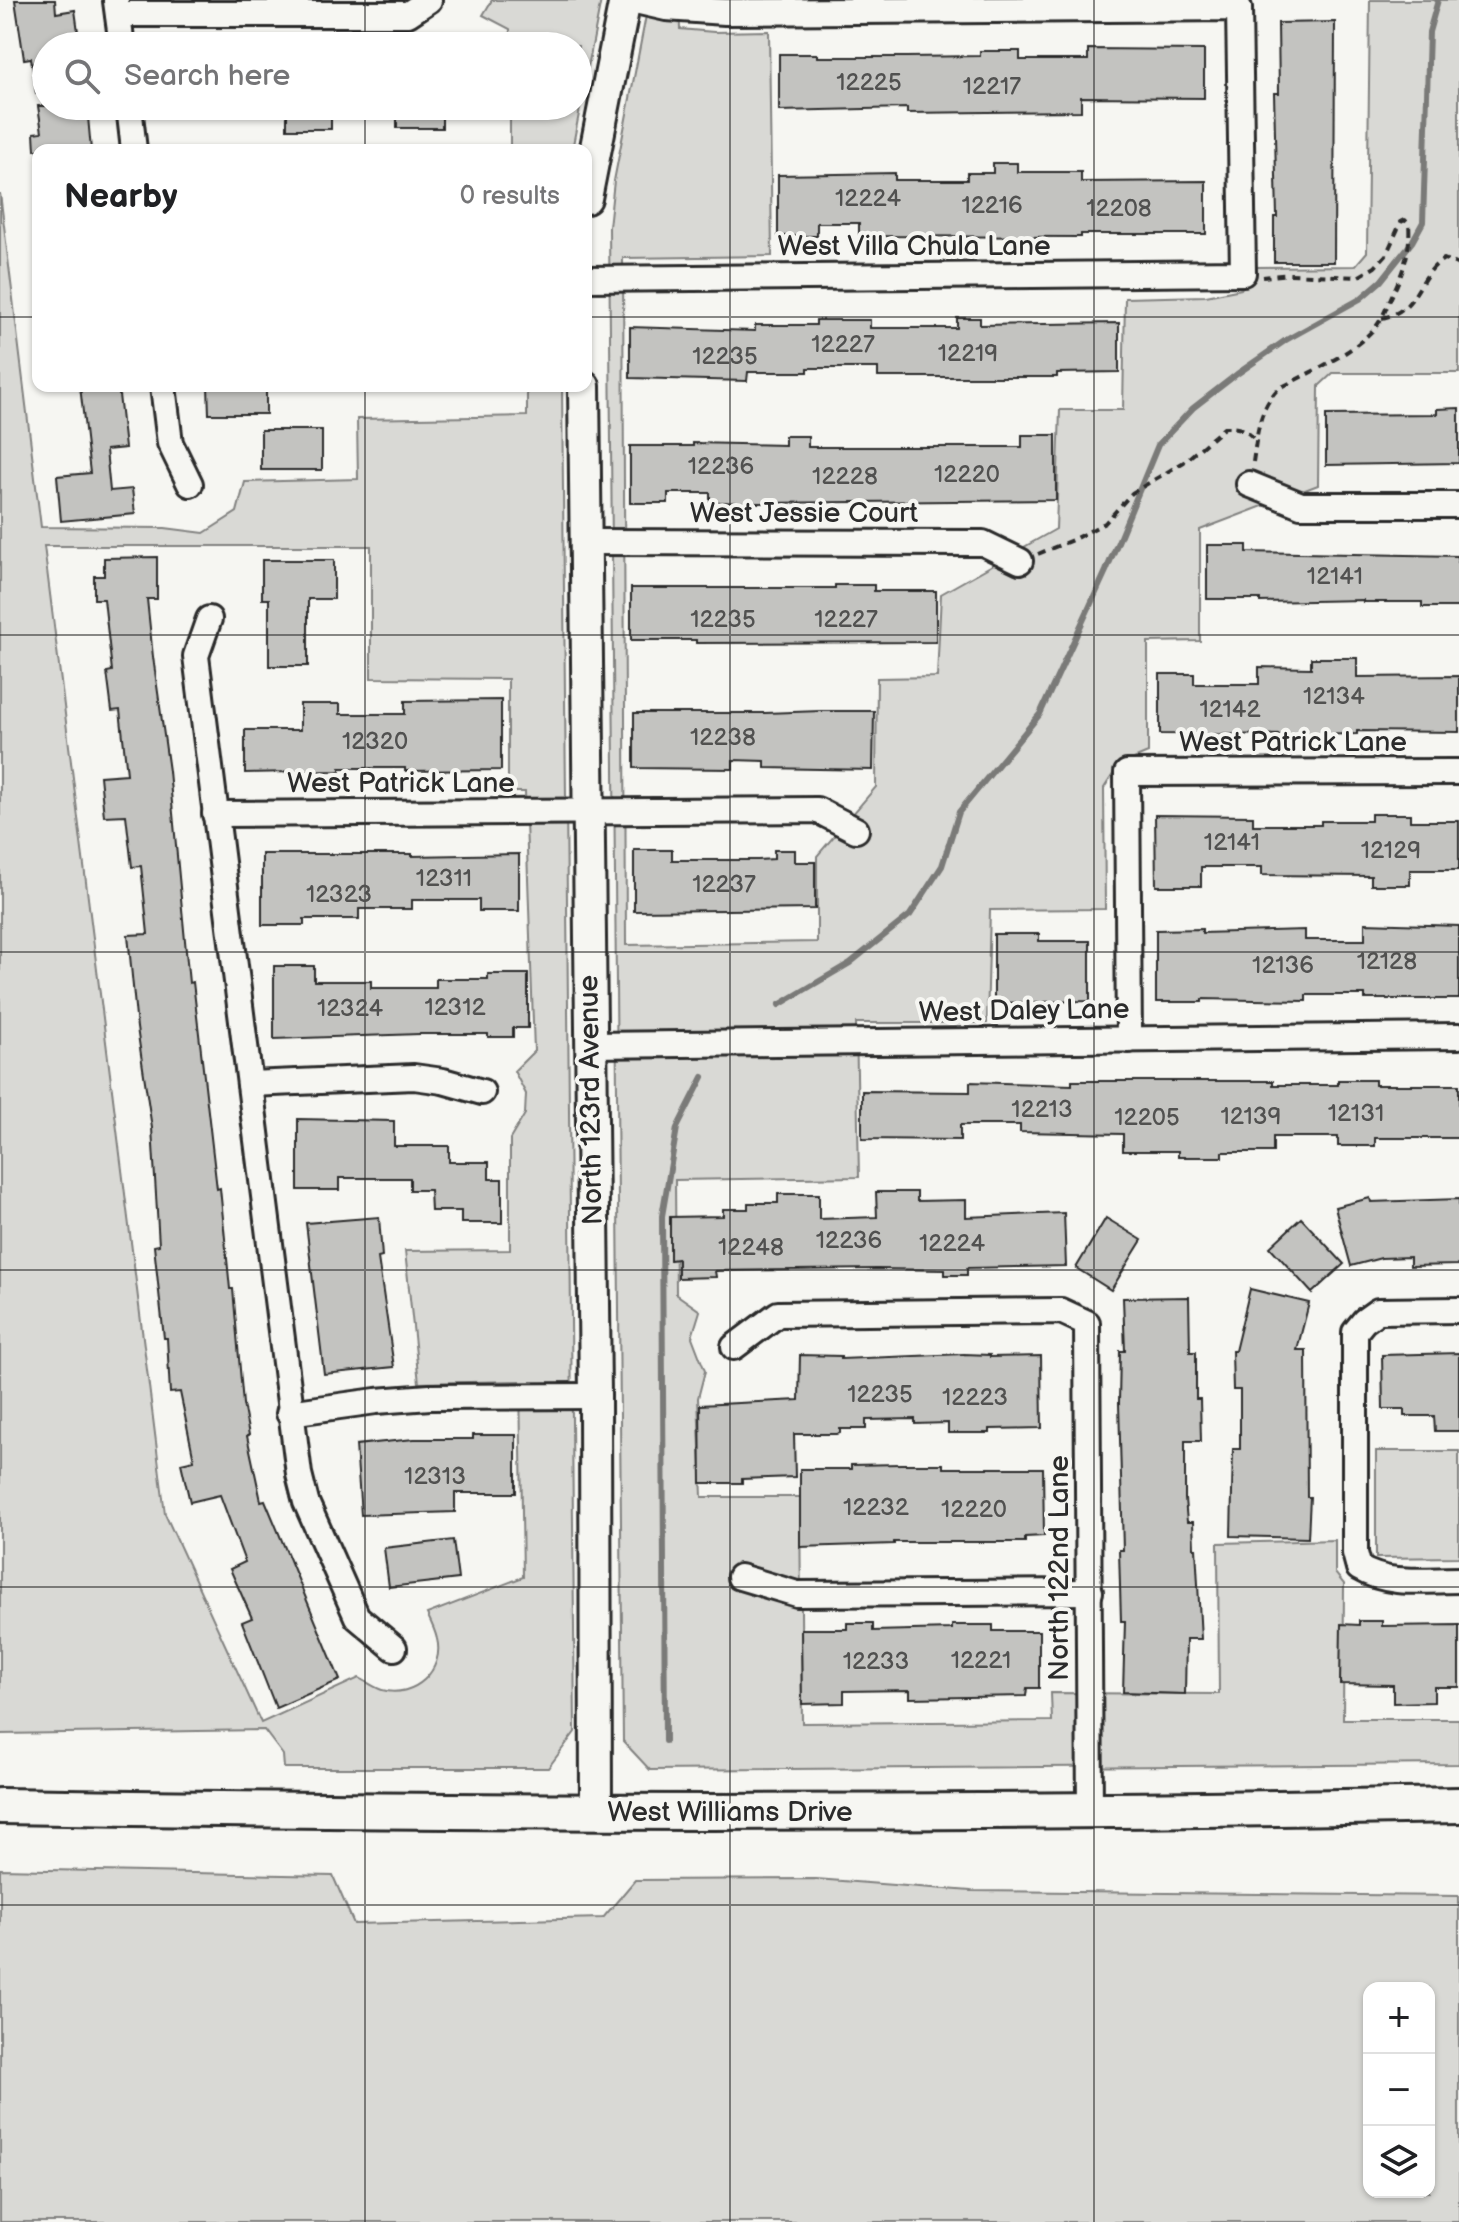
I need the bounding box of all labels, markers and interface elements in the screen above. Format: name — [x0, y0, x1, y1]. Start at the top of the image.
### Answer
search box — [32, 32, 592, 120]
icon: search — [60, 54, 104, 98]
text: Search here — [124, 58, 290, 94]
house number: 12225 — [836, 68, 902, 97]
house number: 12217 — [963, 72, 1021, 101]
text: Nearby — [64, 176, 178, 217]
text: 0 results — [460, 181, 560, 212]
house number: 12224 — [835, 184, 901, 213]
house number: 12216 — [961, 191, 1023, 220]
house number: 12208 — [1086, 194, 1152, 223]
street label: West Villa Chula Lane — [777, 230, 1051, 263]
house number: 12227 — [811, 330, 875, 359]
house number: 12219 — [938, 339, 998, 368]
house number: 12235 — [692, 342, 758, 371]
house number: 12236 — [688, 452, 754, 481]
house number: 12220 — [934, 460, 1000, 489]
house number: 12228 — [812, 462, 878, 491]
street label: West Jessie Court — [690, 497, 919, 530]
house number: 12141 — [1307, 562, 1363, 591]
house number: 12235 — [690, 605, 756, 634]
house number: 12227 — [814, 605, 878, 634]
house number: 12134 — [1303, 682, 1365, 711]
house number: 12142 — [1199, 695, 1261, 724]
house number: 12238 — [690, 723, 756, 752]
street label: West Patrick Lane — [1179, 726, 1407, 759]
house number: 12320 — [342, 727, 408, 756]
street label: West Patrick Lane — [287, 767, 515, 800]
house number: 12141 — [1204, 828, 1260, 857]
house number: 12129 — [1361, 836, 1421, 865]
house number: 12311 — [416, 864, 472, 893]
house number: 12237 — [692, 870, 756, 899]
house number: 12323 — [306, 880, 372, 909]
house number: 12128 — [1357, 947, 1417, 976]
house number: 12136 — [1252, 951, 1314, 980]
street label: North 123rd Avenue — [572, 975, 610, 1225]
house number: 12312 — [424, 993, 486, 1022]
street label: West Daley Lane — [918, 993, 1130, 1029]
house number: 12324 — [317, 994, 383, 1023]
house number: 12213 — [1011, 1095, 1073, 1124]
house number: 12131 — [1328, 1099, 1384, 1128]
house number: 12139 — [1220, 1102, 1282, 1131]
house number: 12205 — [1114, 1103, 1180, 1132]
house number: 12236 — [816, 1226, 882, 1255]
house number: 12224 — [919, 1229, 985, 1258]
house number: 12248 — [718, 1233, 784, 1262]
house number: 12235 — [847, 1380, 913, 1409]
house number: 12223 — [942, 1383, 1008, 1412]
street label: North 122nd Lane — [1043, 1455, 1076, 1681]
house number: 12313 — [404, 1462, 466, 1491]
house number: 12232 — [843, 1493, 909, 1522]
house number: 12220 — [941, 1495, 1007, 1524]
house number: 12221 — [951, 1646, 1011, 1675]
house number: 12233 — [843, 1647, 909, 1676]
street label: West Williams Drive — [607, 1796, 853, 1829]
map controls — [1363, 1982, 1435, 2198]
button: + — [1363, 1982, 1435, 2054]
button: − — [1363, 2054, 1435, 2126]
button: layers — [1363, 2126, 1435, 2198]

